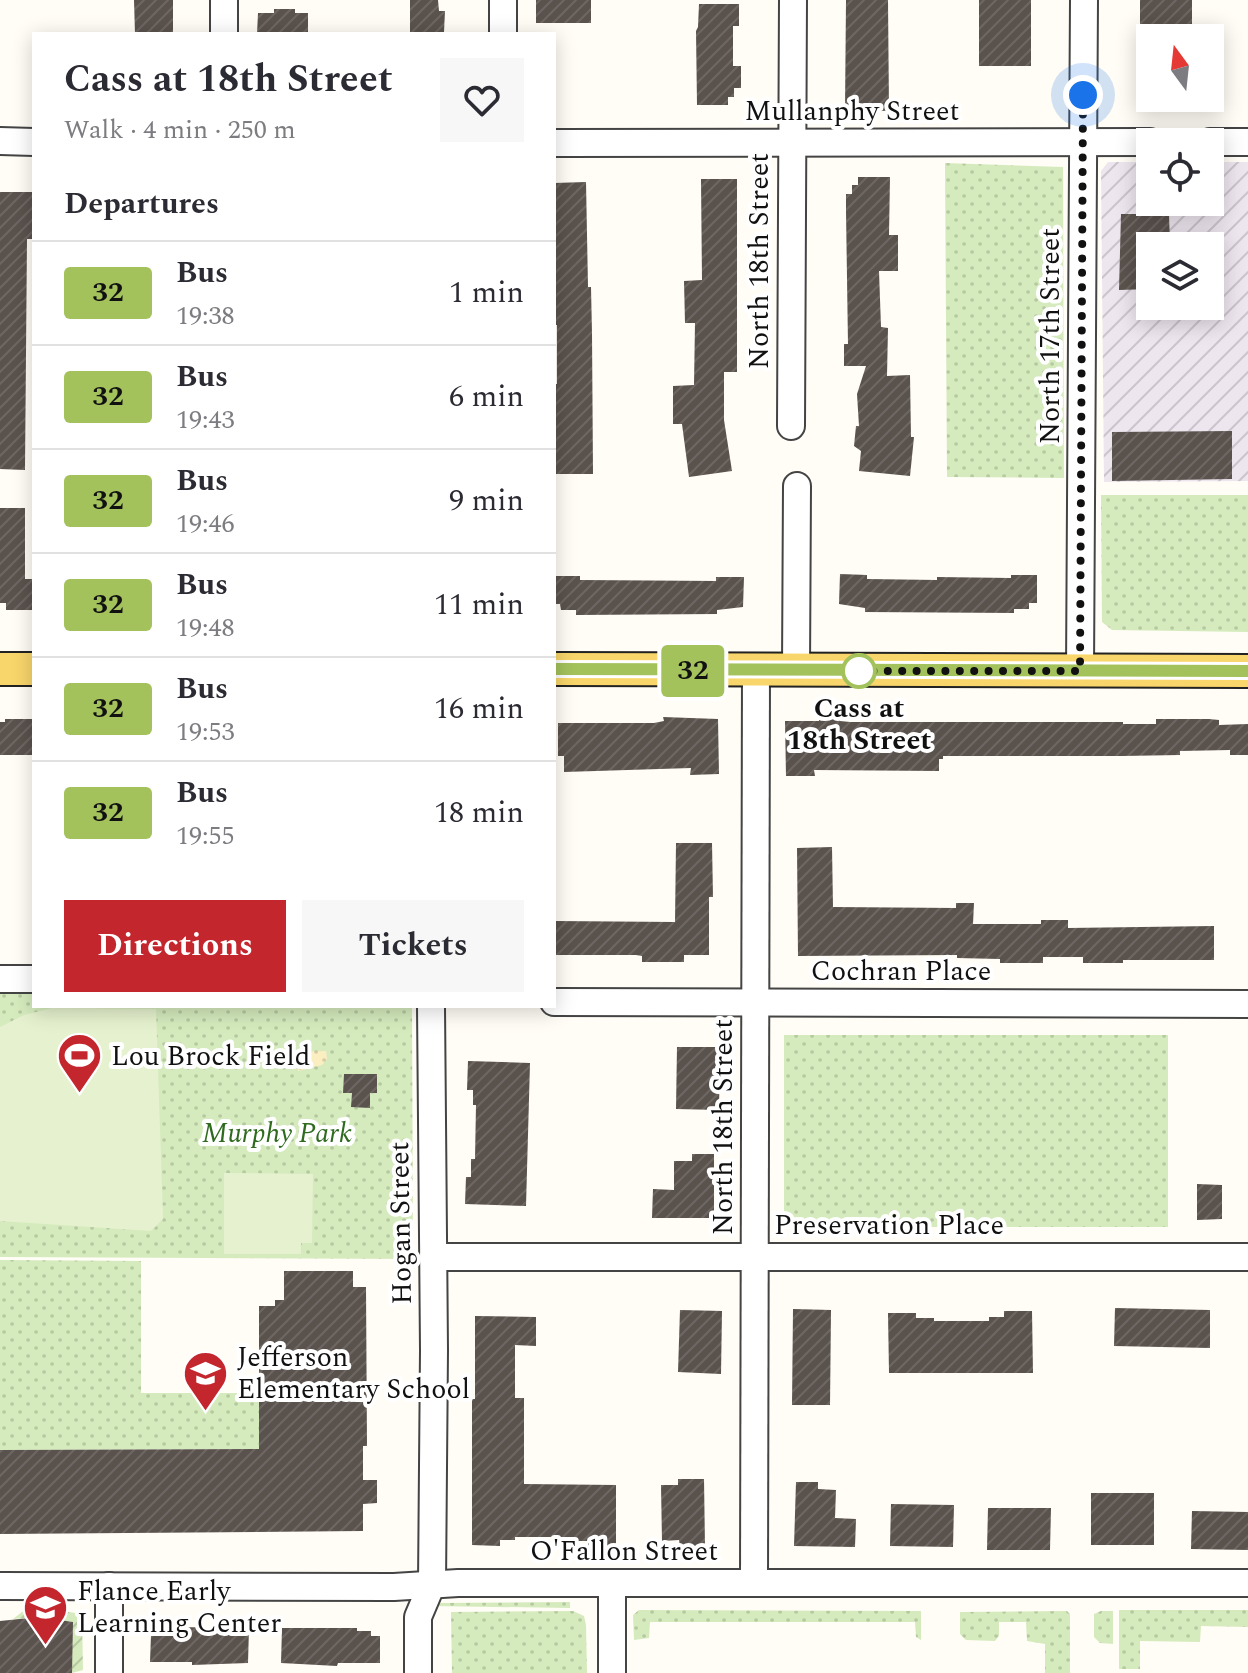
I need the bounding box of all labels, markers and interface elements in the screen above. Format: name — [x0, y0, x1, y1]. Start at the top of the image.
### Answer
north arrow — [1136, 24, 1224, 112]
map controls — [1136, 24, 1224, 320]
text: Cass at 18th Street — [64, 51, 393, 109]
button: heart — [440, 58, 524, 142]
your location — [1063, 75, 1103, 115]
street label: Mullanphy Street — [745, 90, 959, 133]
text: Walk · 4 min · 250 m — [64, 110, 296, 150]
button: locate — [1136, 128, 1224, 216]
street label: North 18th Street — [738, 153, 781, 369]
text: Departures — [64, 181, 219, 227]
street label: North 17th Street — [1029, 228, 1072, 444]
button: layers — [1136, 232, 1224, 320]
text: Bus — [176, 250, 228, 296]
text: 1 min — [449, 270, 524, 316]
text: 32 — [92, 271, 124, 314]
text: 19:38 — [176, 296, 235, 336]
text: Bus — [176, 354, 228, 400]
text: 6 min — [449, 374, 524, 420]
text: 32 — [92, 375, 124, 418]
text: 19:43 — [176, 400, 235, 440]
text: Bus — [176, 458, 228, 504]
text: 9 min — [449, 478, 524, 524]
text: 32 — [92, 479, 124, 522]
text: 19:46 — [176, 504, 235, 544]
text: Bus — [176, 562, 228, 608]
text: 11 min — [434, 582, 524, 628]
text: 32 — [92, 583, 124, 626]
text: 19:48 — [176, 608, 235, 648]
line badge: 32 — [657, 645, 729, 697]
text: 32 — [677, 649, 709, 692]
marker: Cass at 18th Street — [842, 654, 876, 688]
text: Bus — [176, 666, 228, 712]
text: 16 min — [434, 686, 524, 732]
text: 32 — [92, 687, 124, 730]
place label: Cass at 18th Street — [787, 687, 931, 762]
text: 19:53 — [176, 712, 235, 752]
text: Bus — [176, 770, 228, 816]
text: 18 min — [434, 790, 524, 836]
text: 32 — [92, 791, 124, 834]
text: 19:55 — [176, 816, 235, 856]
button: Directions — [64, 900, 286, 992]
button: Tickets — [302, 900, 524, 992]
street label: Cochran Place — [811, 950, 991, 993]
street label: North 18th Street — [702, 1019, 745, 1235]
sports icon: Lou Brock Field — [56, 1032, 104, 1095]
place label: Lou Brock Field — [111, 1035, 310, 1078]
park label: Murphy Park — [202, 1112, 352, 1155]
street label: Hogan Street — [378, 1141, 424, 1305]
street label: Preservation Place — [774, 1204, 1004, 1247]
place label: Jefferson Elementary School — [237, 1336, 470, 1411]
school or university icon: Jefferson Elementary School — [182, 1349, 230, 1412]
street label: O'Fallon Street — [530, 1530, 718, 1573]
place label: Flance Early Learning Center — [77, 1570, 281, 1645]
school or university icon: Flance Early Learning Center — [22, 1583, 70, 1646]

